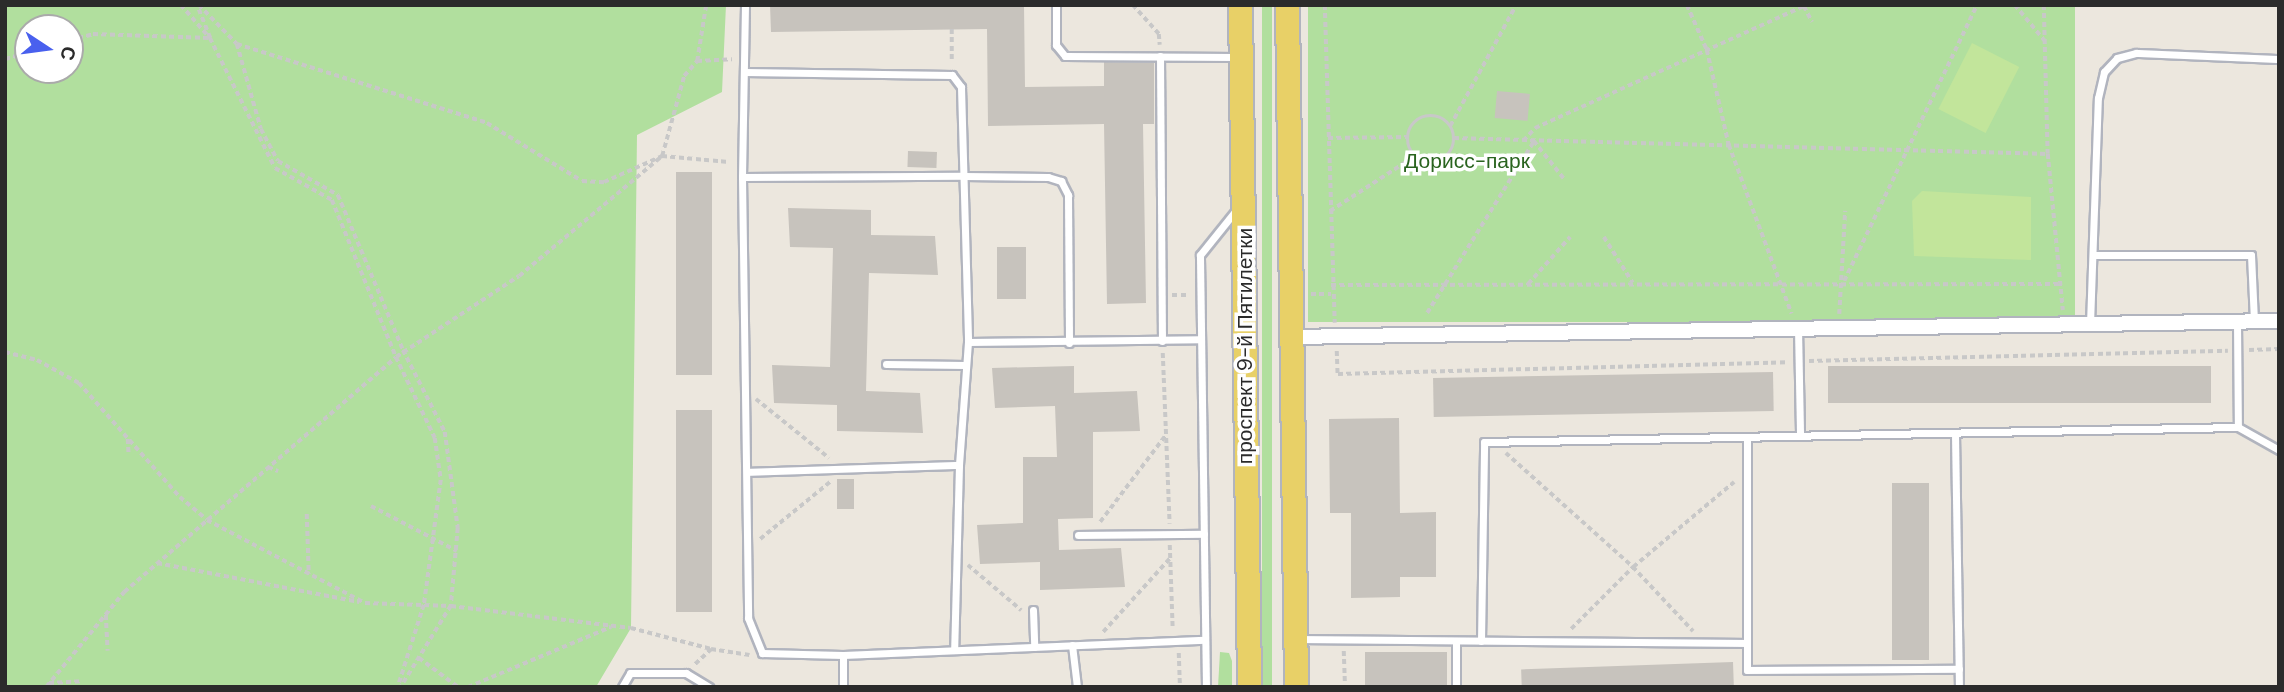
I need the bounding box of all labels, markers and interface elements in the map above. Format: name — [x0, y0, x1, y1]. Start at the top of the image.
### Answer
north arrow — [14, 14, 84, 84]
text: С — [54, 44, 82, 63]
park label: Дорисс-парк — [1404, 148, 1530, 174]
street label: проспект 9-й Пятилетки — [1232, 228, 1258, 464]

